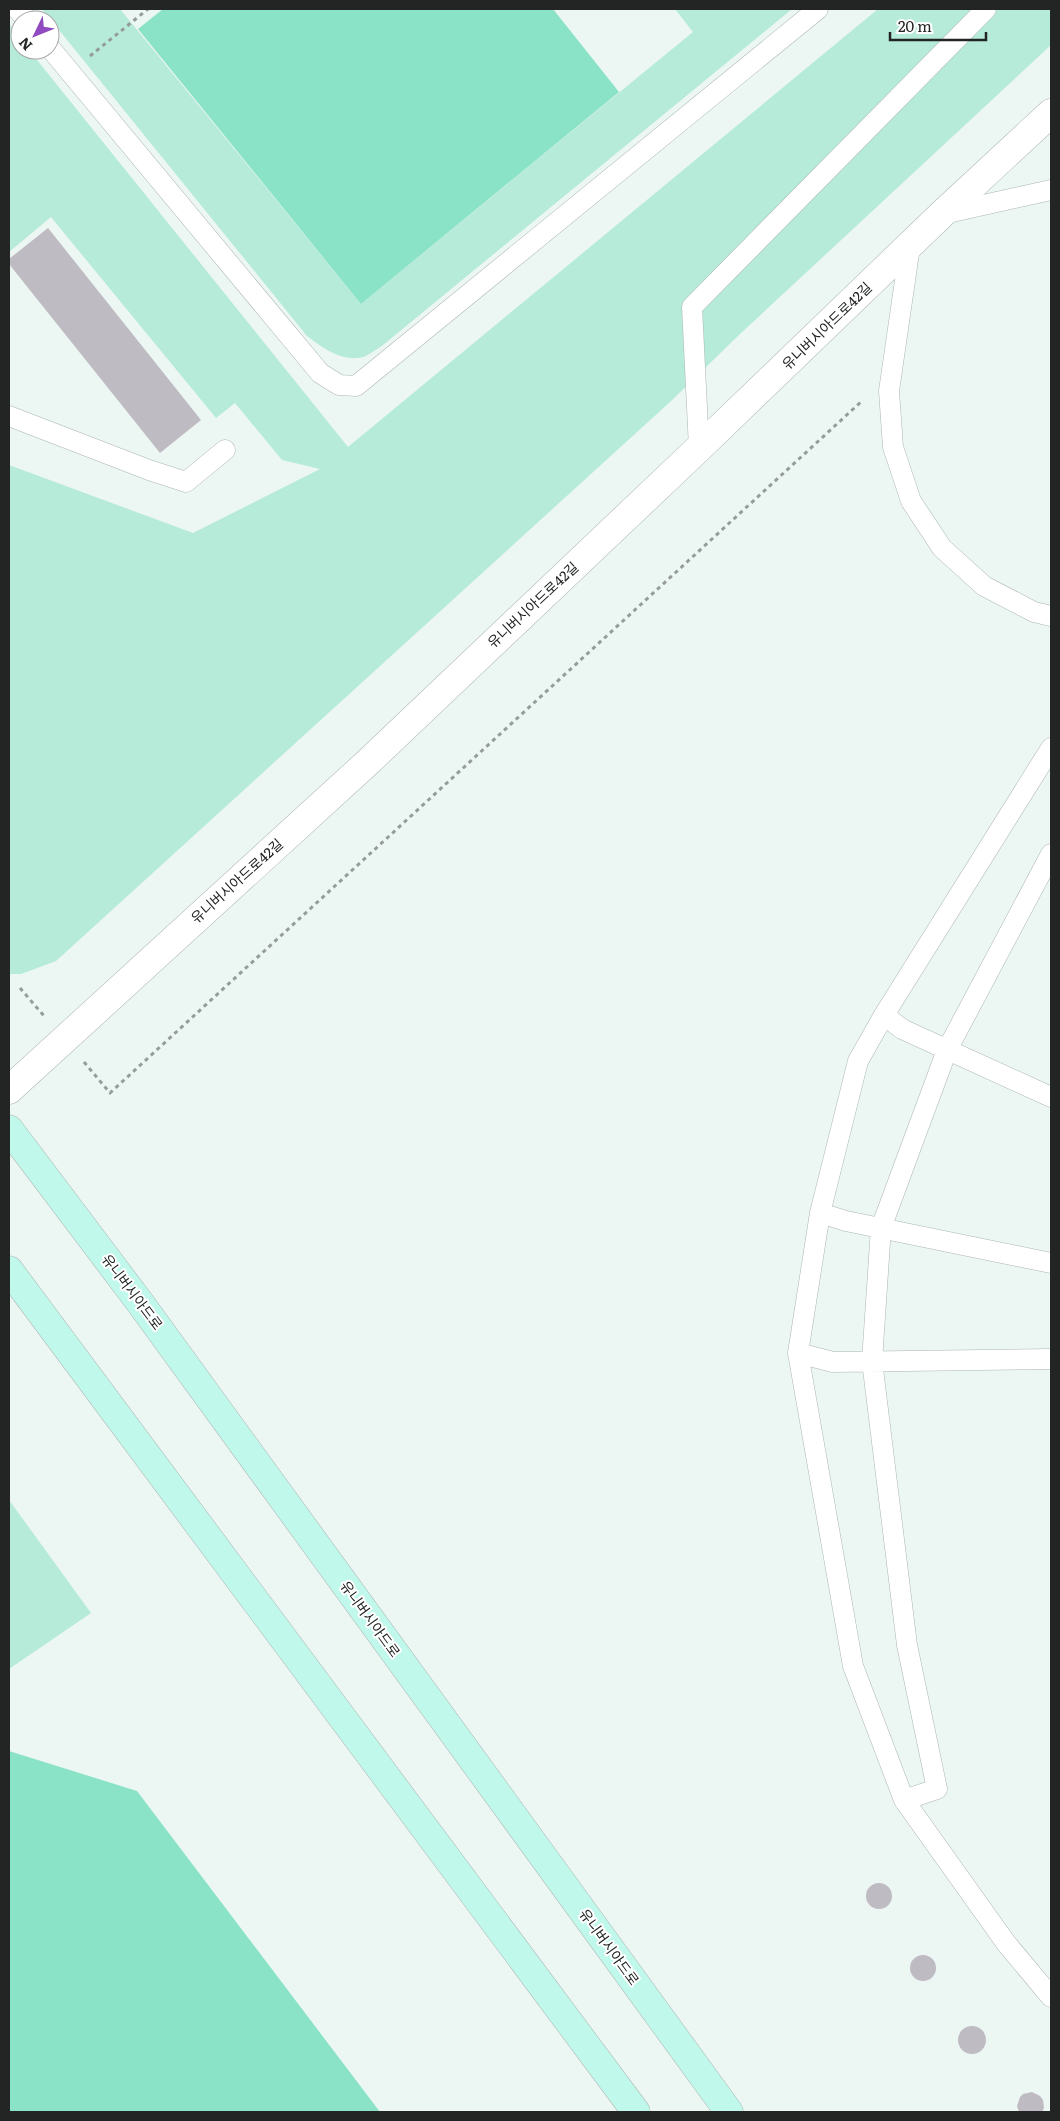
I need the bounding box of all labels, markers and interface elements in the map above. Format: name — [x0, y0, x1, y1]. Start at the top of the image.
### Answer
north arrow — [10, 10, 60, 60]
scale bar — [890, 10, 986, 42]
text: 20 m — [898, 14, 932, 37]
text: N — [13, 33, 36, 56]
street label: 유니버시아드로42길 — [777, 277, 876, 373]
street label: 유니버시아드로42길 — [482, 557, 582, 652]
street label: 유니버시아드로42길 — [186, 833, 287, 927]
street label: 유니버시아드로 — [98, 1249, 168, 1334]
street label: 유니버시아드로 — [336, 1576, 405, 1661]
street label: 유니버시아드로 — [575, 1904, 644, 1989]

